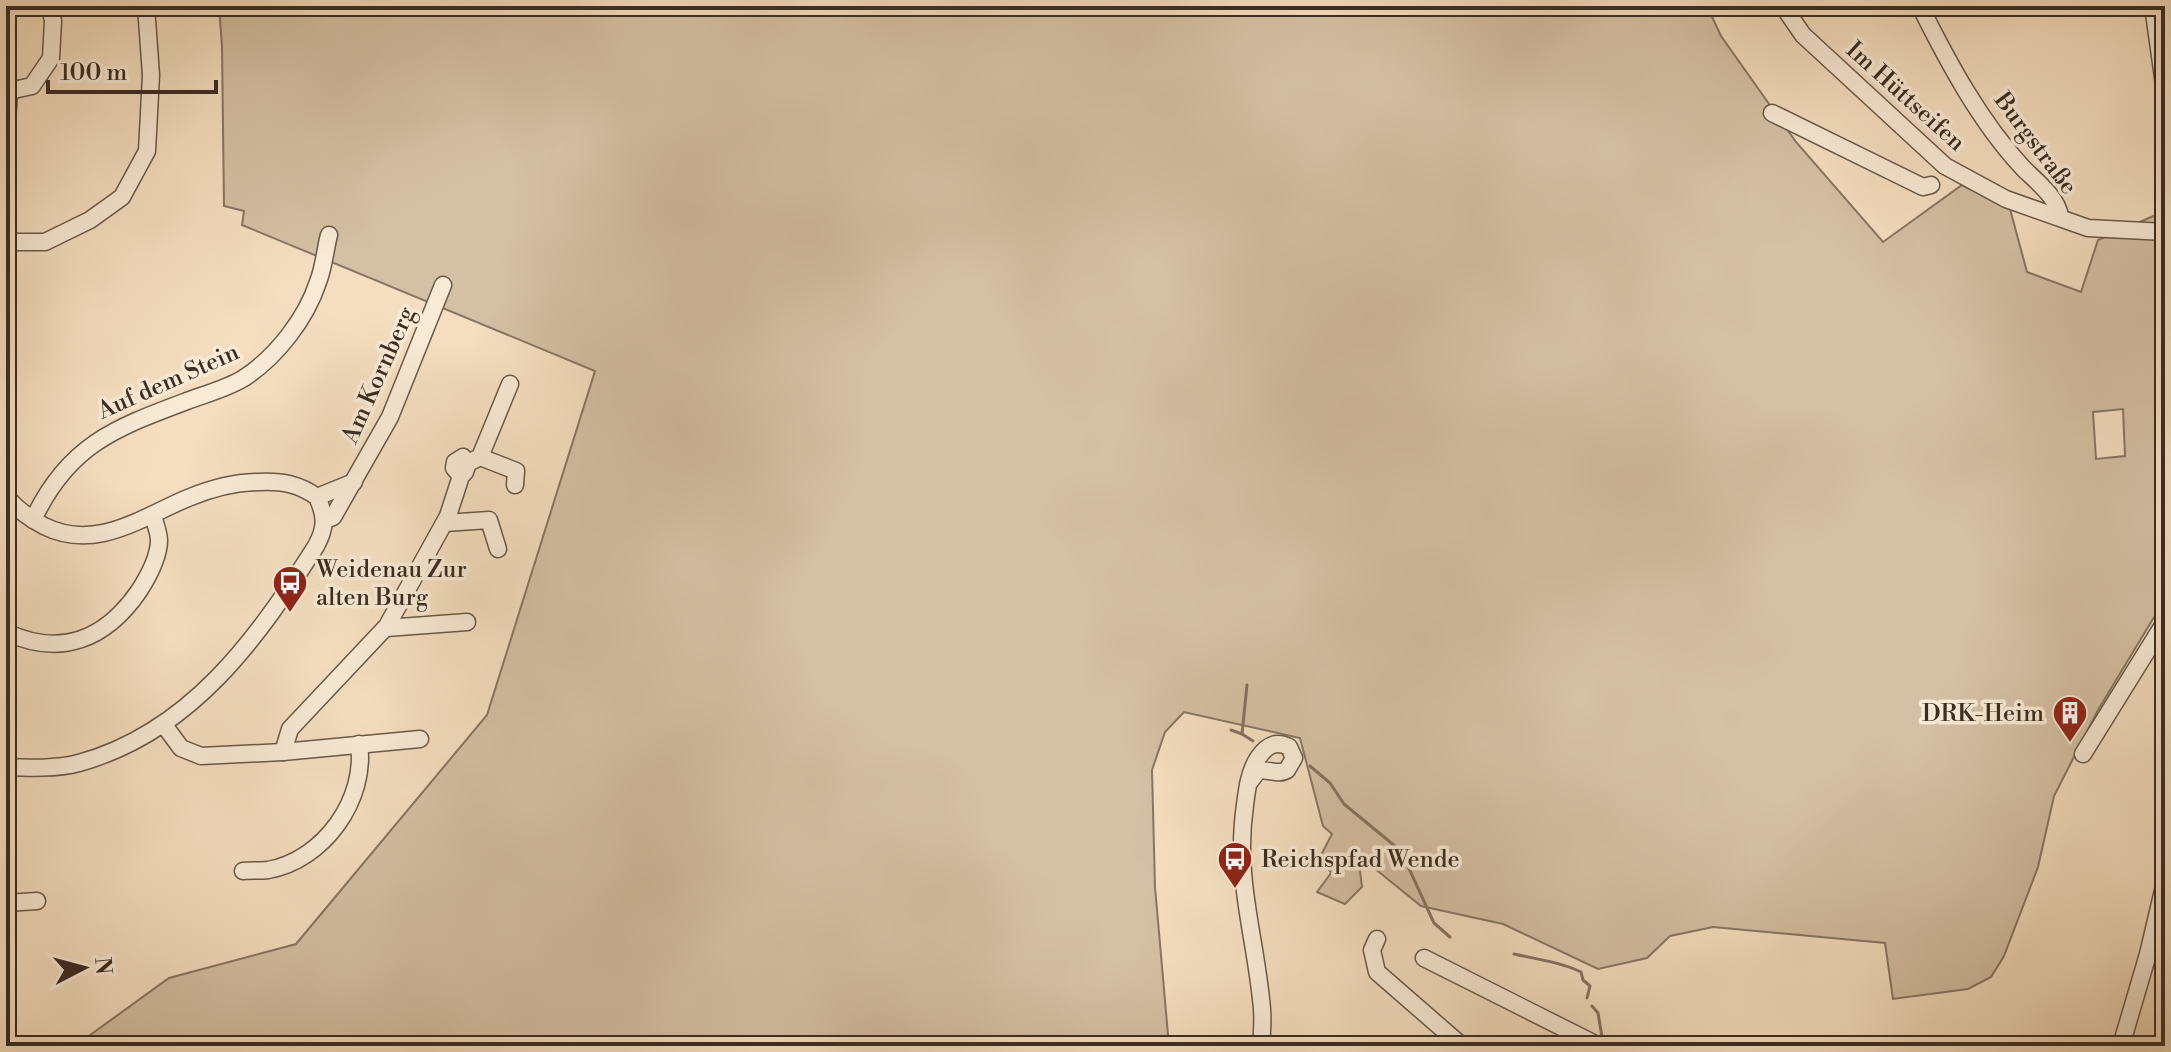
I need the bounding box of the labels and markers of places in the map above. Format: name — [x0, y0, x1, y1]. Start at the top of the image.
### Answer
place label: Weidenau Zur alten Burg — [315, 555, 467, 613]
bus stop icon: Weidenau Zur alten Burg — [271, 564, 309, 614]
building icon: DRK-Heim — [2051, 694, 2089, 744]
place label: DRK-Heim — [1922, 699, 2044, 729]
bus stop icon: Reichspfad Wende — [1216, 840, 1254, 890]
place label: Reichspfad Wende — [1261, 845, 1460, 875]

